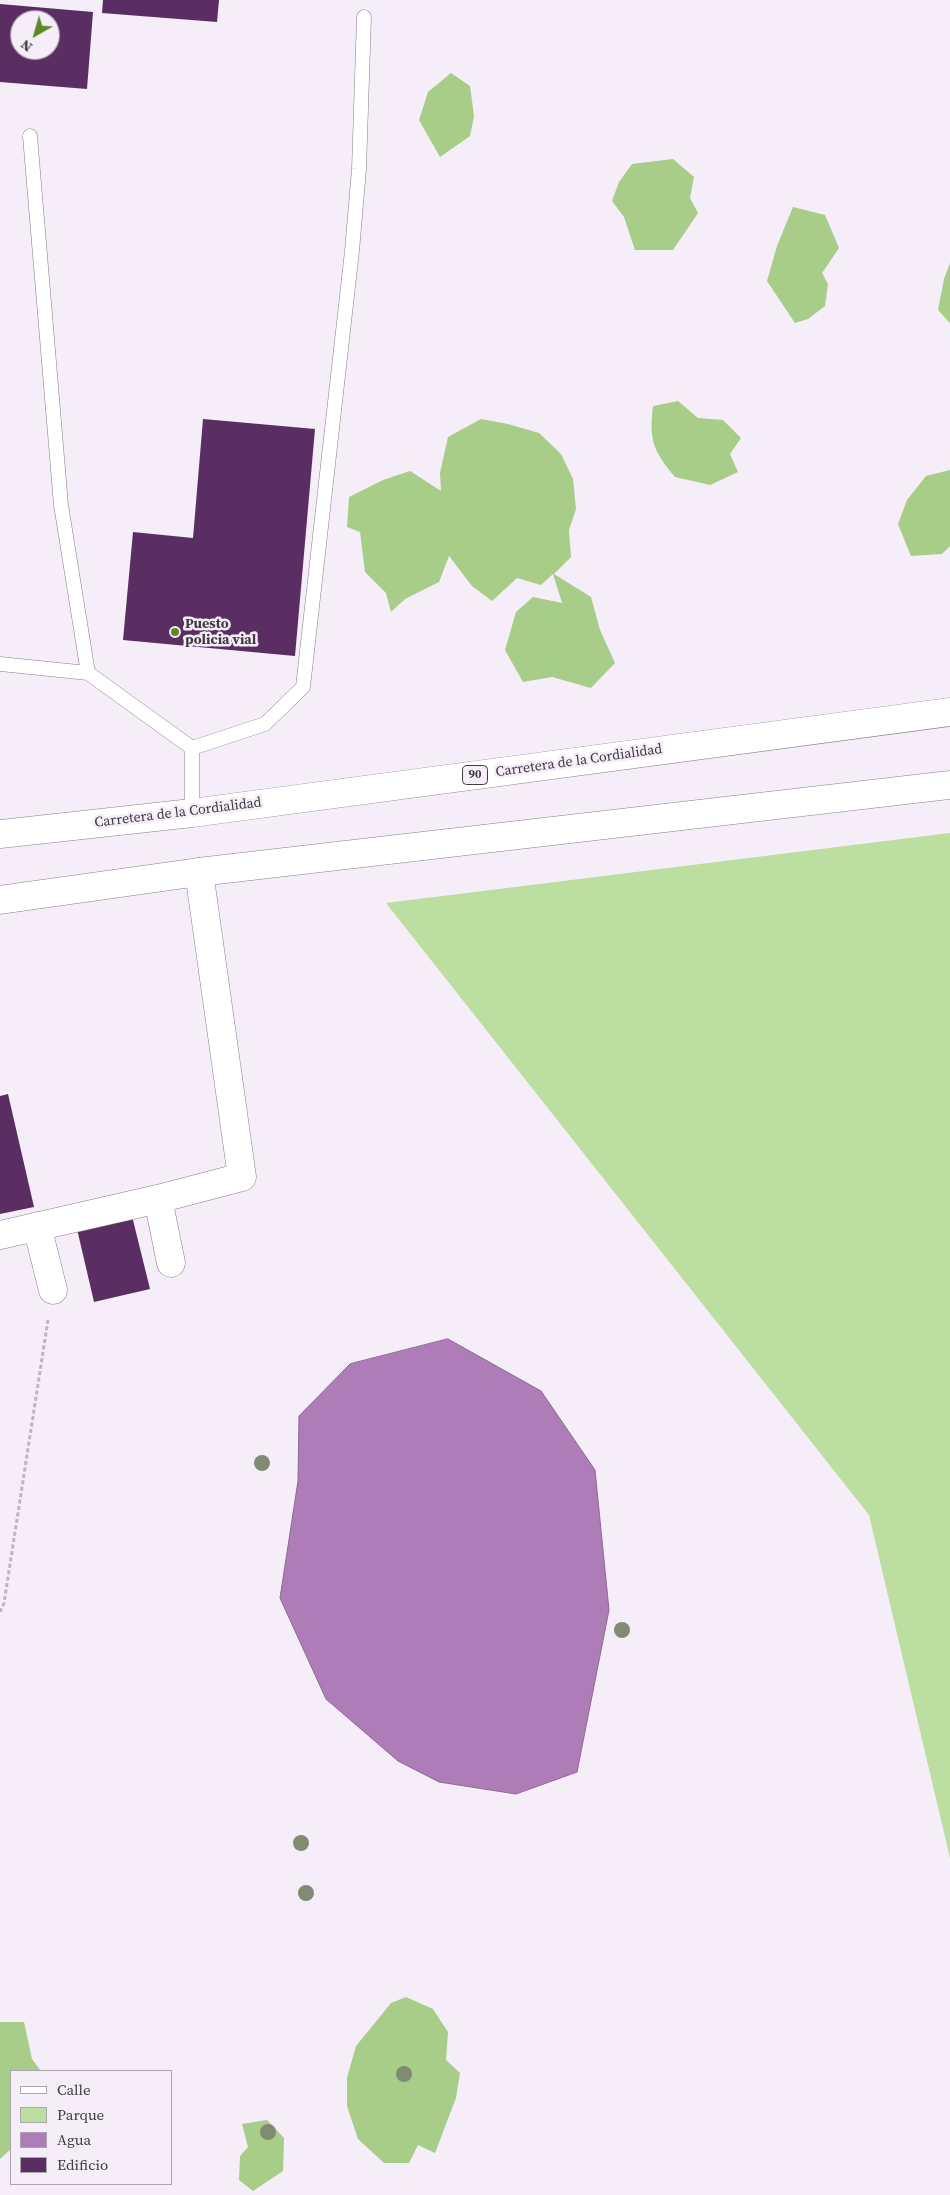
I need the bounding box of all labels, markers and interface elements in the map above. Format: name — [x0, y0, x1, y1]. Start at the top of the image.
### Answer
north arrow — [10, 10, 60, 60]
text: N — [16, 35, 37, 57]
place label: Puesto policia vial — [185, 616, 256, 648]
marker: Puesto policia vial — [169, 626, 181, 638]
street label: Carretera de la Cordialidad — [495, 741, 663, 781]
road number: 90 — [462, 766, 488, 784]
street label: Carretera de la Cordialidad — [94, 794, 262, 832]
legend — [10, 2070, 172, 2185]
text: Calle — [57, 2079, 91, 2100]
text: Parque — [57, 2104, 104, 2125]
text: Agua — [57, 2129, 91, 2150]
text: Edificio — [57, 2154, 108, 2175]

